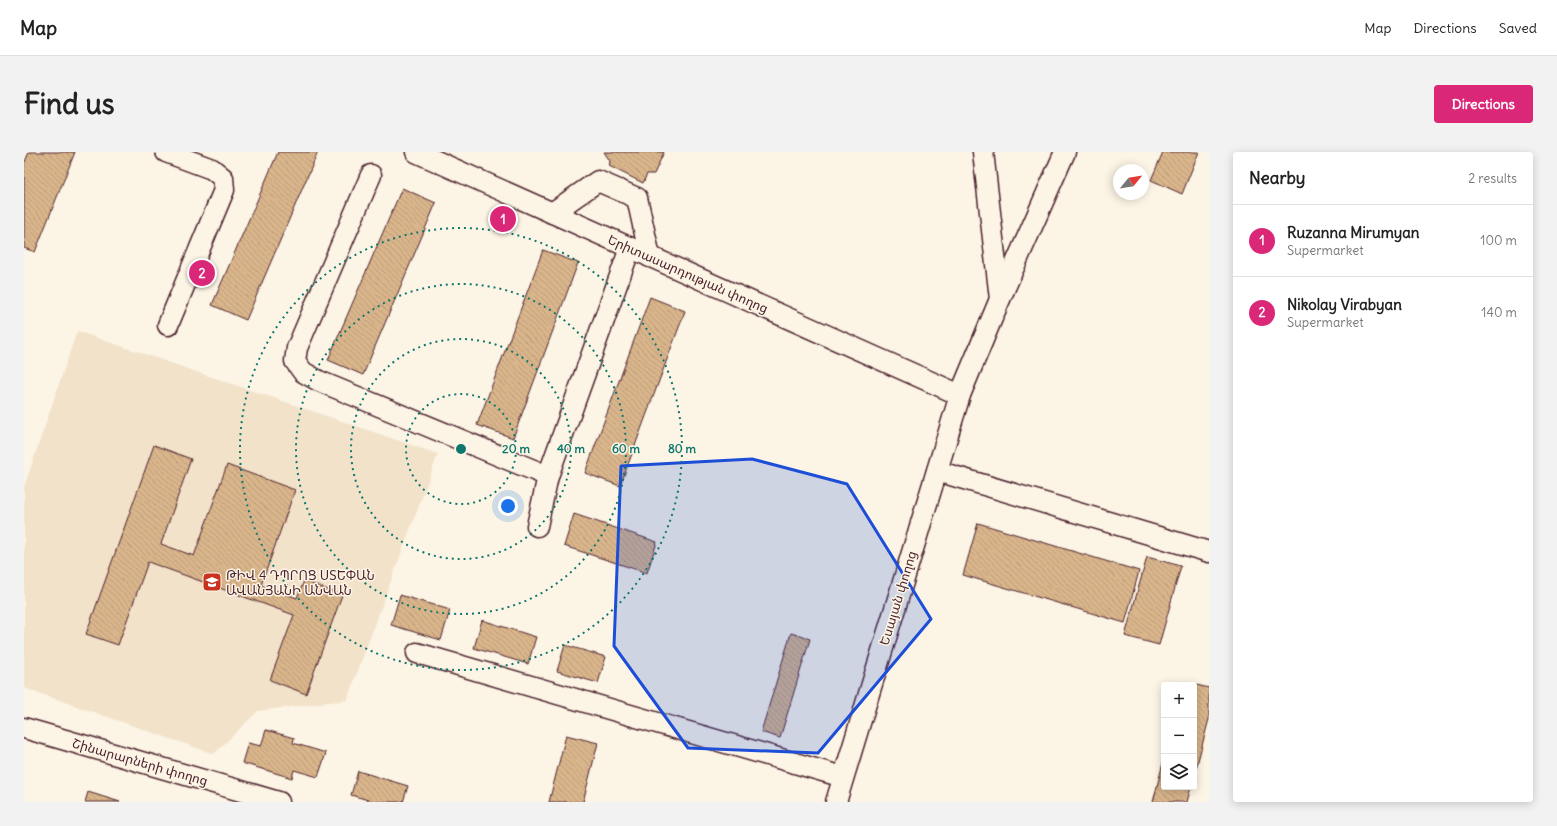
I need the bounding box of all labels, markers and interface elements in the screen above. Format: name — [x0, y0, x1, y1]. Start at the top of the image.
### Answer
text: Map — [20, 16, 57, 40]
text: Map — [1364, 19, 1391, 37]
text: Directions — [1413, 19, 1477, 37]
text: Saved — [1499, 19, 1537, 37]
button: Directions — [1434, 85, 1533, 123]
text: Find us — [24, 86, 115, 122]
north arrow — [1113, 164, 1149, 200]
text: Nearby — [1249, 167, 1305, 189]
text: 2 results — [1468, 170, 1517, 187]
pin: 1 — [490, 204, 516, 234]
text: Ruzanna Mirumyan — [1287, 223, 1420, 242]
street label: Երիտասարդության փողոց — [605, 231, 771, 317]
text: 1 — [1259, 232, 1265, 249]
text: 100 m — [1480, 232, 1517, 249]
text: Supermarket — [1287, 242, 1364, 259]
pin: 2 — [189, 258, 215, 288]
text: Nikolay Virabyan — [1287, 295, 1402, 314]
text: 2 — [1258, 304, 1266, 321]
text: 140 m — [1481, 304, 1517, 321]
text: Supermarket — [1287, 314, 1364, 331]
text: 20 m — [502, 441, 530, 456]
text: 40 m — [557, 441, 586, 456]
text: 60 m — [612, 441, 641, 456]
text: 80 m — [668, 441, 697, 456]
centre of rings — [454, 442, 468, 456]
your location — [498, 496, 518, 516]
street label: Եսայան փողոց — [876, 549, 920, 647]
place label: ԹԻՎ 4 ԴՊՐՈՑ ՍՏԵՓԱՆ ԱՎԱՆՅԱՆԻ ԱՆՎԱՆ — [226, 567, 375, 599]
school or university icon: ԹԻՎ 4 ԴՊՐՈՑ ՍՏԵՓԱՆ ԱՎԱՆՅԱՆԻ ԱՆՎԱՆ — [201, 571, 223, 593]
map controls — [1161, 682, 1197, 790]
button: + — [1161, 682, 1197, 718]
button: − — [1161, 718, 1197, 754]
street label: Շինարարների փողոց — [70, 734, 210, 790]
button: layers — [1161, 754, 1197, 790]

